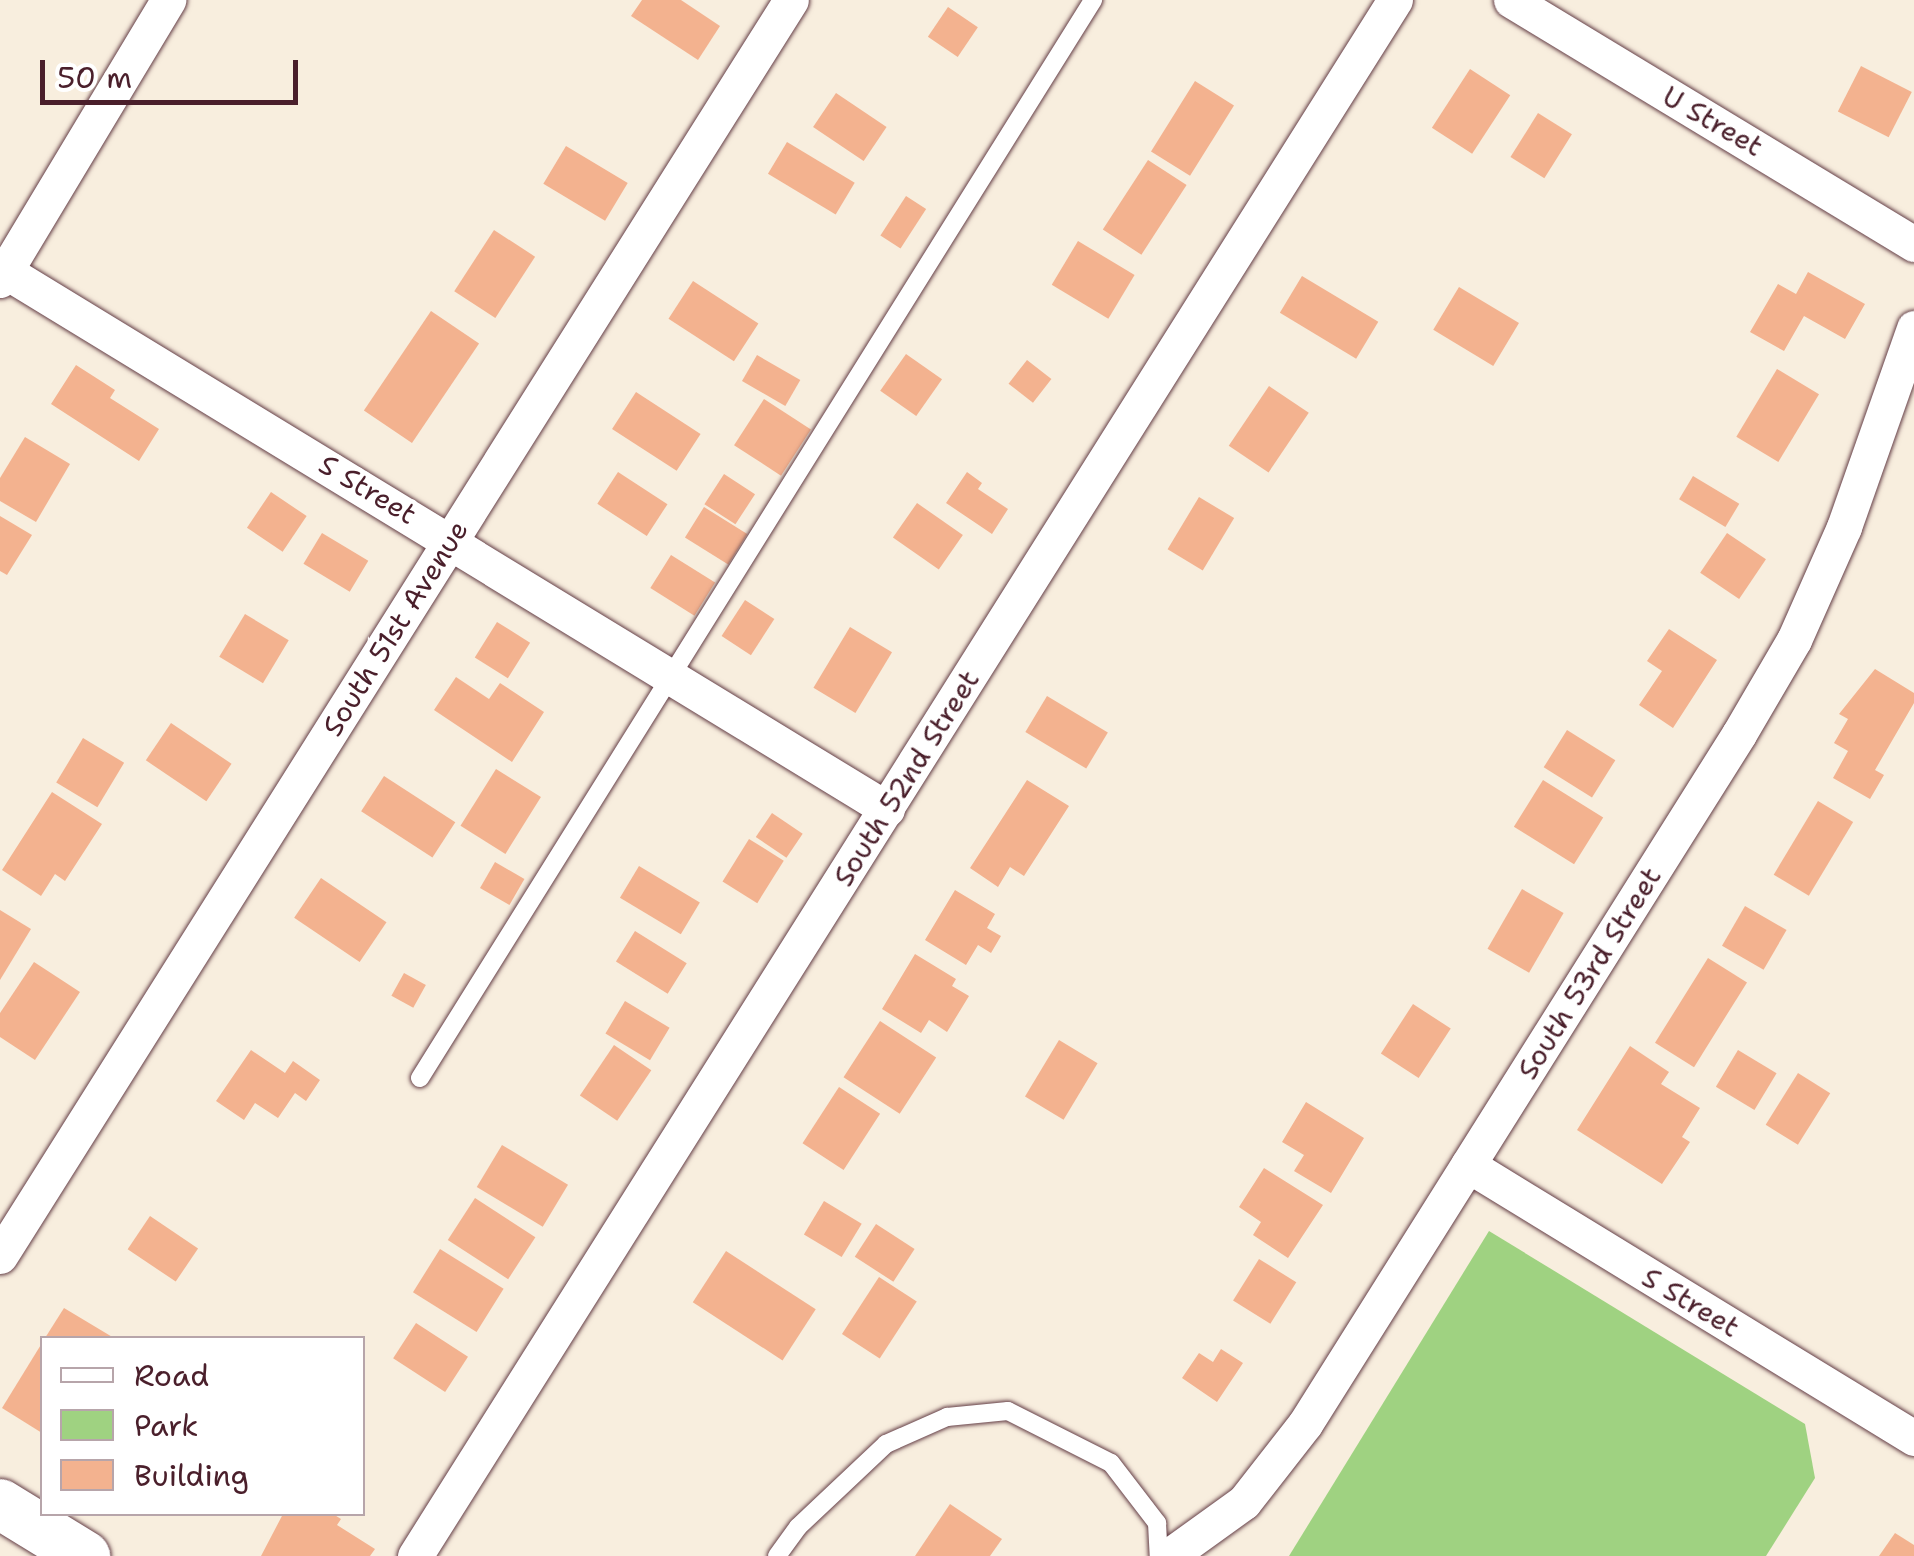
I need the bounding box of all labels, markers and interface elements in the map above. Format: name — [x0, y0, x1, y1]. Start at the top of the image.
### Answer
scale bar — [45, 40, 302, 102]
text: 50 m — [57, 57, 132, 98]
street label: U Street — [1657, 79, 1769, 163]
street label: S Street — [313, 447, 423, 531]
street label: South 51st Avenue — [315, 514, 475, 742]
street label: South 52nd Street — [826, 664, 986, 892]
street label: South 53rd Street — [1510, 861, 1668, 1085]
street label: S Street — [1636, 1260, 1746, 1344]
legend — [40, 1336, 365, 1516]
text: Road — [134, 1355, 209, 1396]
text: Park — [134, 1405, 198, 1446]
text: Building — [134, 1455, 249, 1496]

